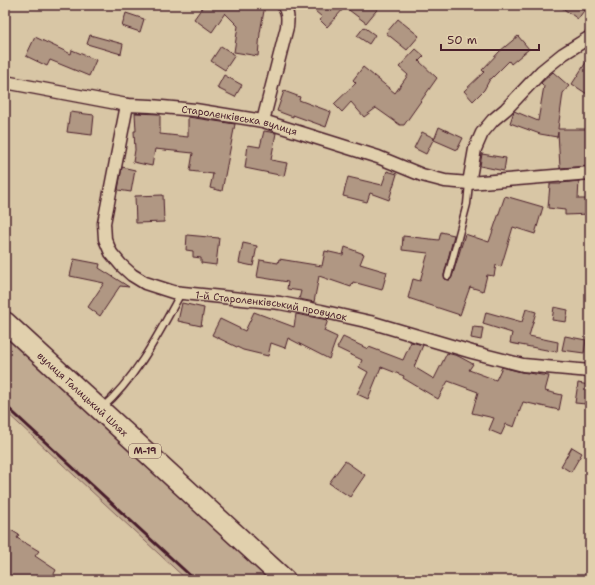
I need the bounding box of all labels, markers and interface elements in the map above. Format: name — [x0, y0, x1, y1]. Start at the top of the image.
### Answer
scale bar — [441, 26, 539, 52]
text: 50 m — [447, 32, 477, 48]
street label: Староленківська вулиця — [181, 102, 299, 138]
street label: 1-й Староленківський провулок — [195, 288, 349, 323]
street label: вулиця Галицький Шлях — [35, 349, 131, 439]
road number: М-19 — [129, 444, 161, 458]

